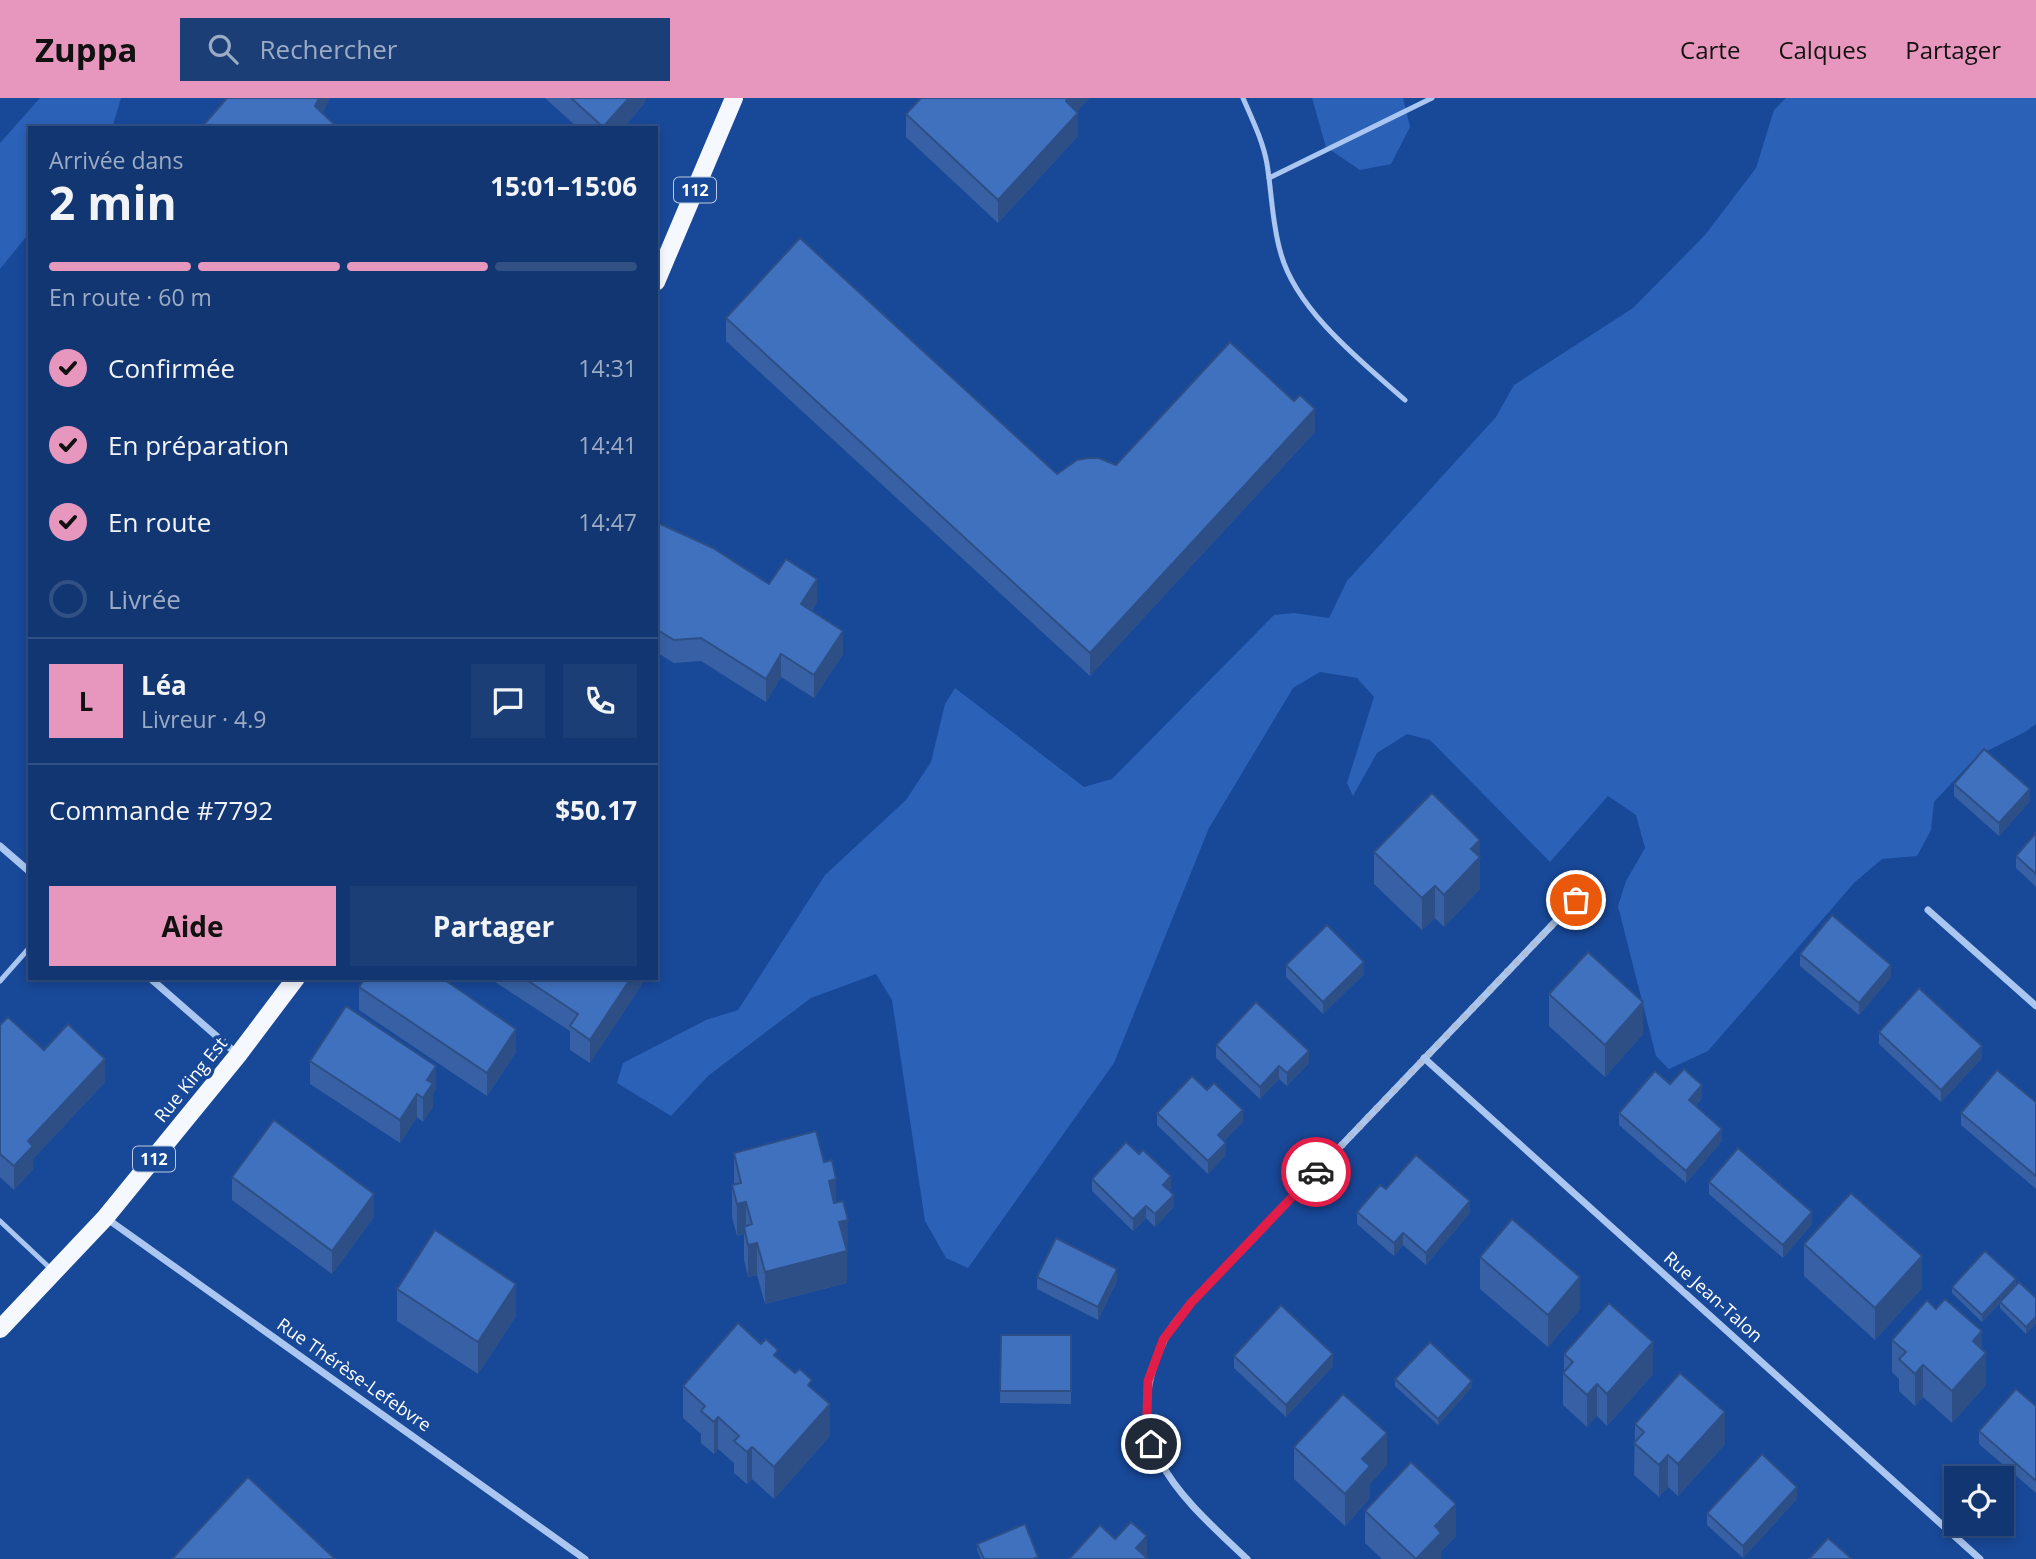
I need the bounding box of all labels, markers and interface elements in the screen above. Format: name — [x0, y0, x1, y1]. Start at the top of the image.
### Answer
search box — [180, 18, 670, 81]
text: Zuppa — [35, 27, 138, 72]
icon: search — [204, 30, 242, 68]
text: Rechercher — [260, 31, 397, 67]
text: Carte — [1680, 33, 1740, 66]
text: Calques — [1778, 33, 1867, 66]
text: Partager — [1905, 33, 2001, 66]
text: Arrivée dans — [49, 144, 183, 176]
text: 15:01–15:06 — [490, 168, 637, 204]
text: 2 min — [49, 171, 177, 233]
road number: 112 — [674, 178, 716, 202]
text: En route · 60 m — [49, 281, 212, 313]
icon: check — [49, 349, 87, 387]
text: Confirmée — [108, 350, 235, 386]
text: 14:31 — [578, 352, 637, 384]
icon: check — [49, 426, 87, 464]
text: En préparation — [108, 427, 289, 463]
text: 14:41 — [578, 429, 637, 461]
icon: check — [49, 503, 87, 541]
text: En route — [108, 504, 211, 540]
text: 14:47 — [578, 506, 637, 538]
text: Livrée — [108, 581, 181, 617]
button: chat — [471, 664, 545, 738]
button: phone — [563, 664, 637, 738]
text: Léa — [141, 667, 187, 703]
text: L — [79, 683, 93, 719]
text: Livreur · 4.9 — [141, 703, 266, 735]
text: Commande #7792 — [49, 792, 273, 828]
text: $50.17 — [555, 792, 637, 828]
pin — [1546, 870, 1606, 930]
icon: bag — [1557, 881, 1595, 919]
button: Aide — [49, 886, 336, 966]
button: Partager — [350, 886, 637, 966]
street label: Rue King Est — [148, 1032, 232, 1127]
courier — [1281, 1137, 1351, 1207]
road number: 112 — [133, 1147, 175, 1172]
icon: car — [1297, 1153, 1335, 1191]
street label: Rue Jean-Talon — [1659, 1246, 1768, 1347]
street label: Rue Thérèse-Lefebvre — [273, 1312, 436, 1437]
pin — [1121, 1414, 1181, 1474]
icon: home — [1132, 1425, 1170, 1463]
map controls — [1944, 1466, 2014, 1536]
button: locate — [1944, 1466, 2014, 1536]

